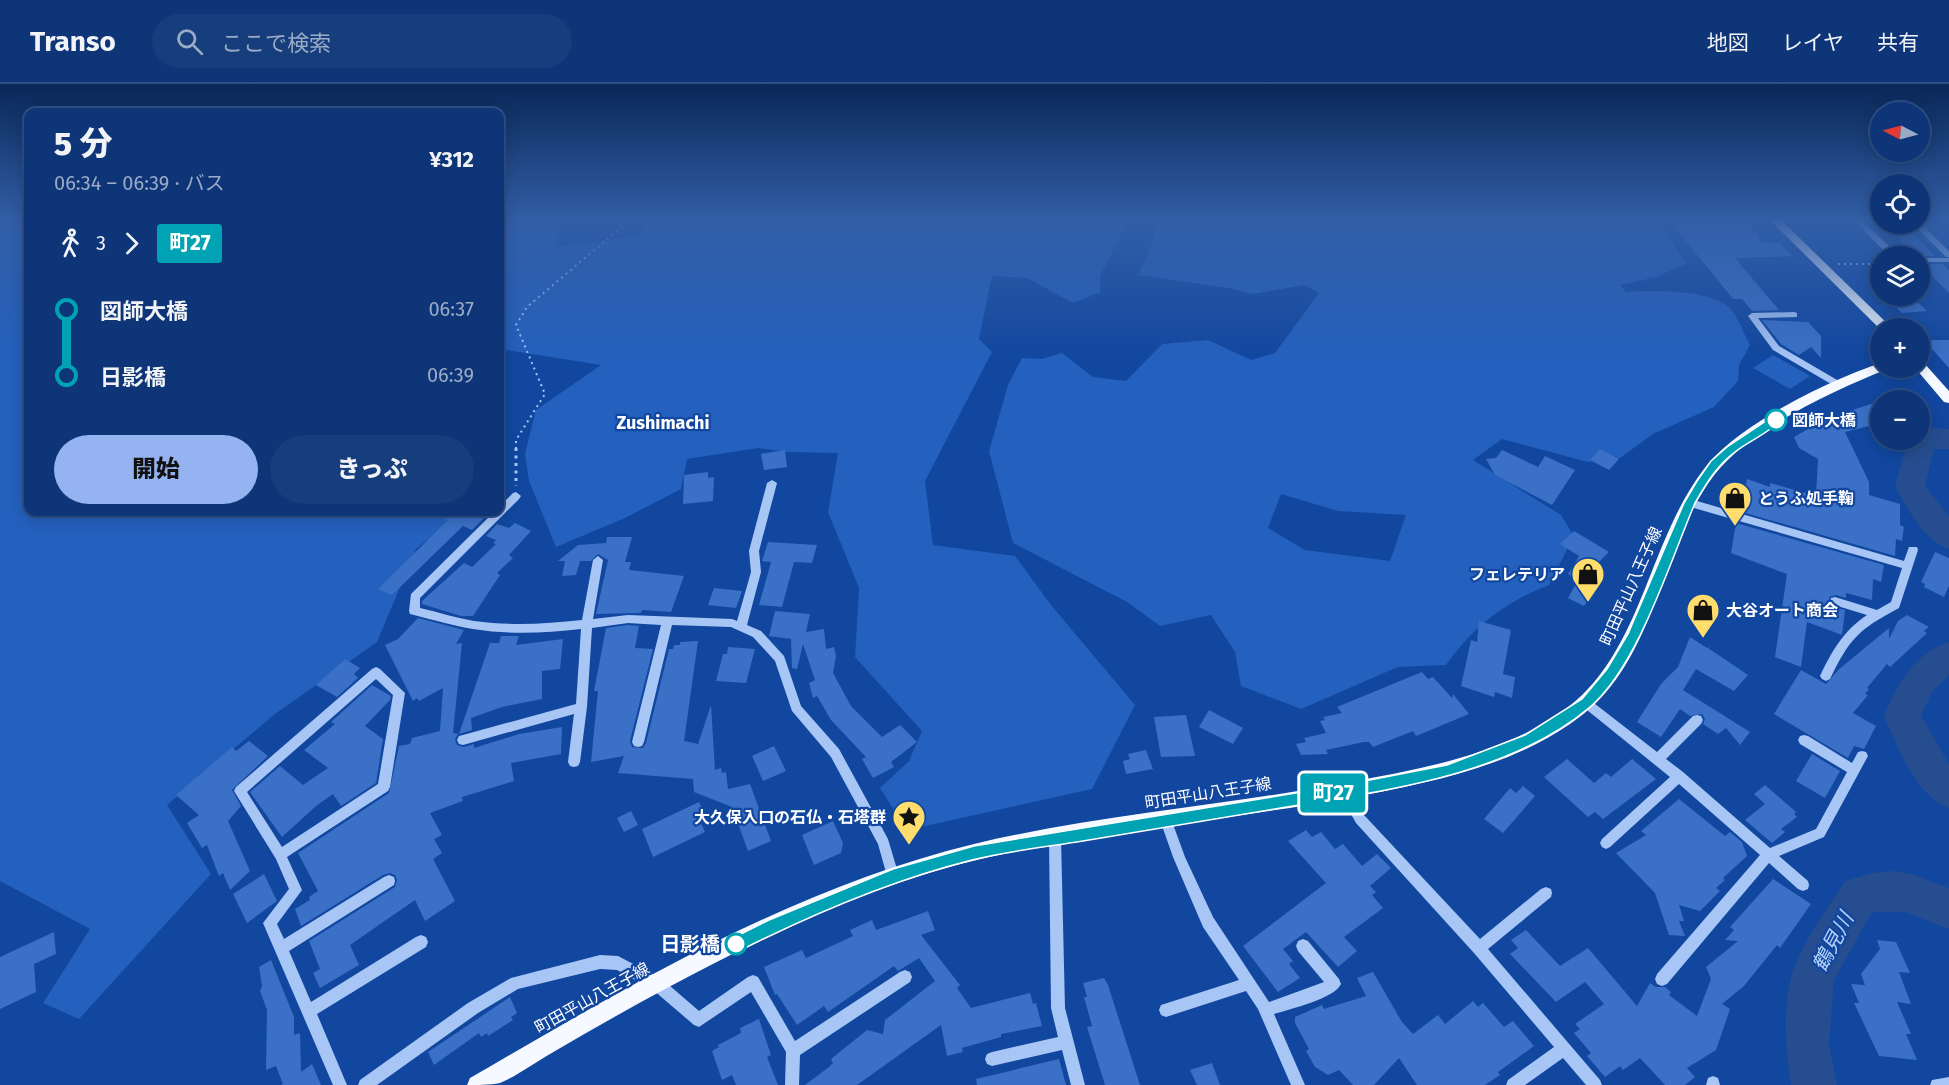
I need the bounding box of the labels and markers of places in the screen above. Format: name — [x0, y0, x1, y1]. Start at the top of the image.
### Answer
marker: 図師大橋 — [1765, 409, 1787, 431]
place label: 図師大橋 — [1792, 411, 1856, 430]
shop icon: とうふ処手鞠 — [1717, 480, 1753, 527]
place label: とうふ処手鞠 — [1758, 489, 1854, 508]
shop icon: フェレテリア — [1570, 556, 1606, 603]
place label: フェレテリア — [1469, 565, 1565, 584]
shop icon: 大谷オート商会 — [1685, 592, 1721, 639]
place label: 大谷オート商会 — [1726, 601, 1838, 620]
place icon: 大久保入口の石仏・石塔群 — [891, 799, 927, 846]
place label: 大久保入口の石仏・石塔群 — [694, 808, 886, 827]
place label: 日影橋 — [660, 932, 720, 956]
marker: 日影橋 — [725, 933, 747, 955]

